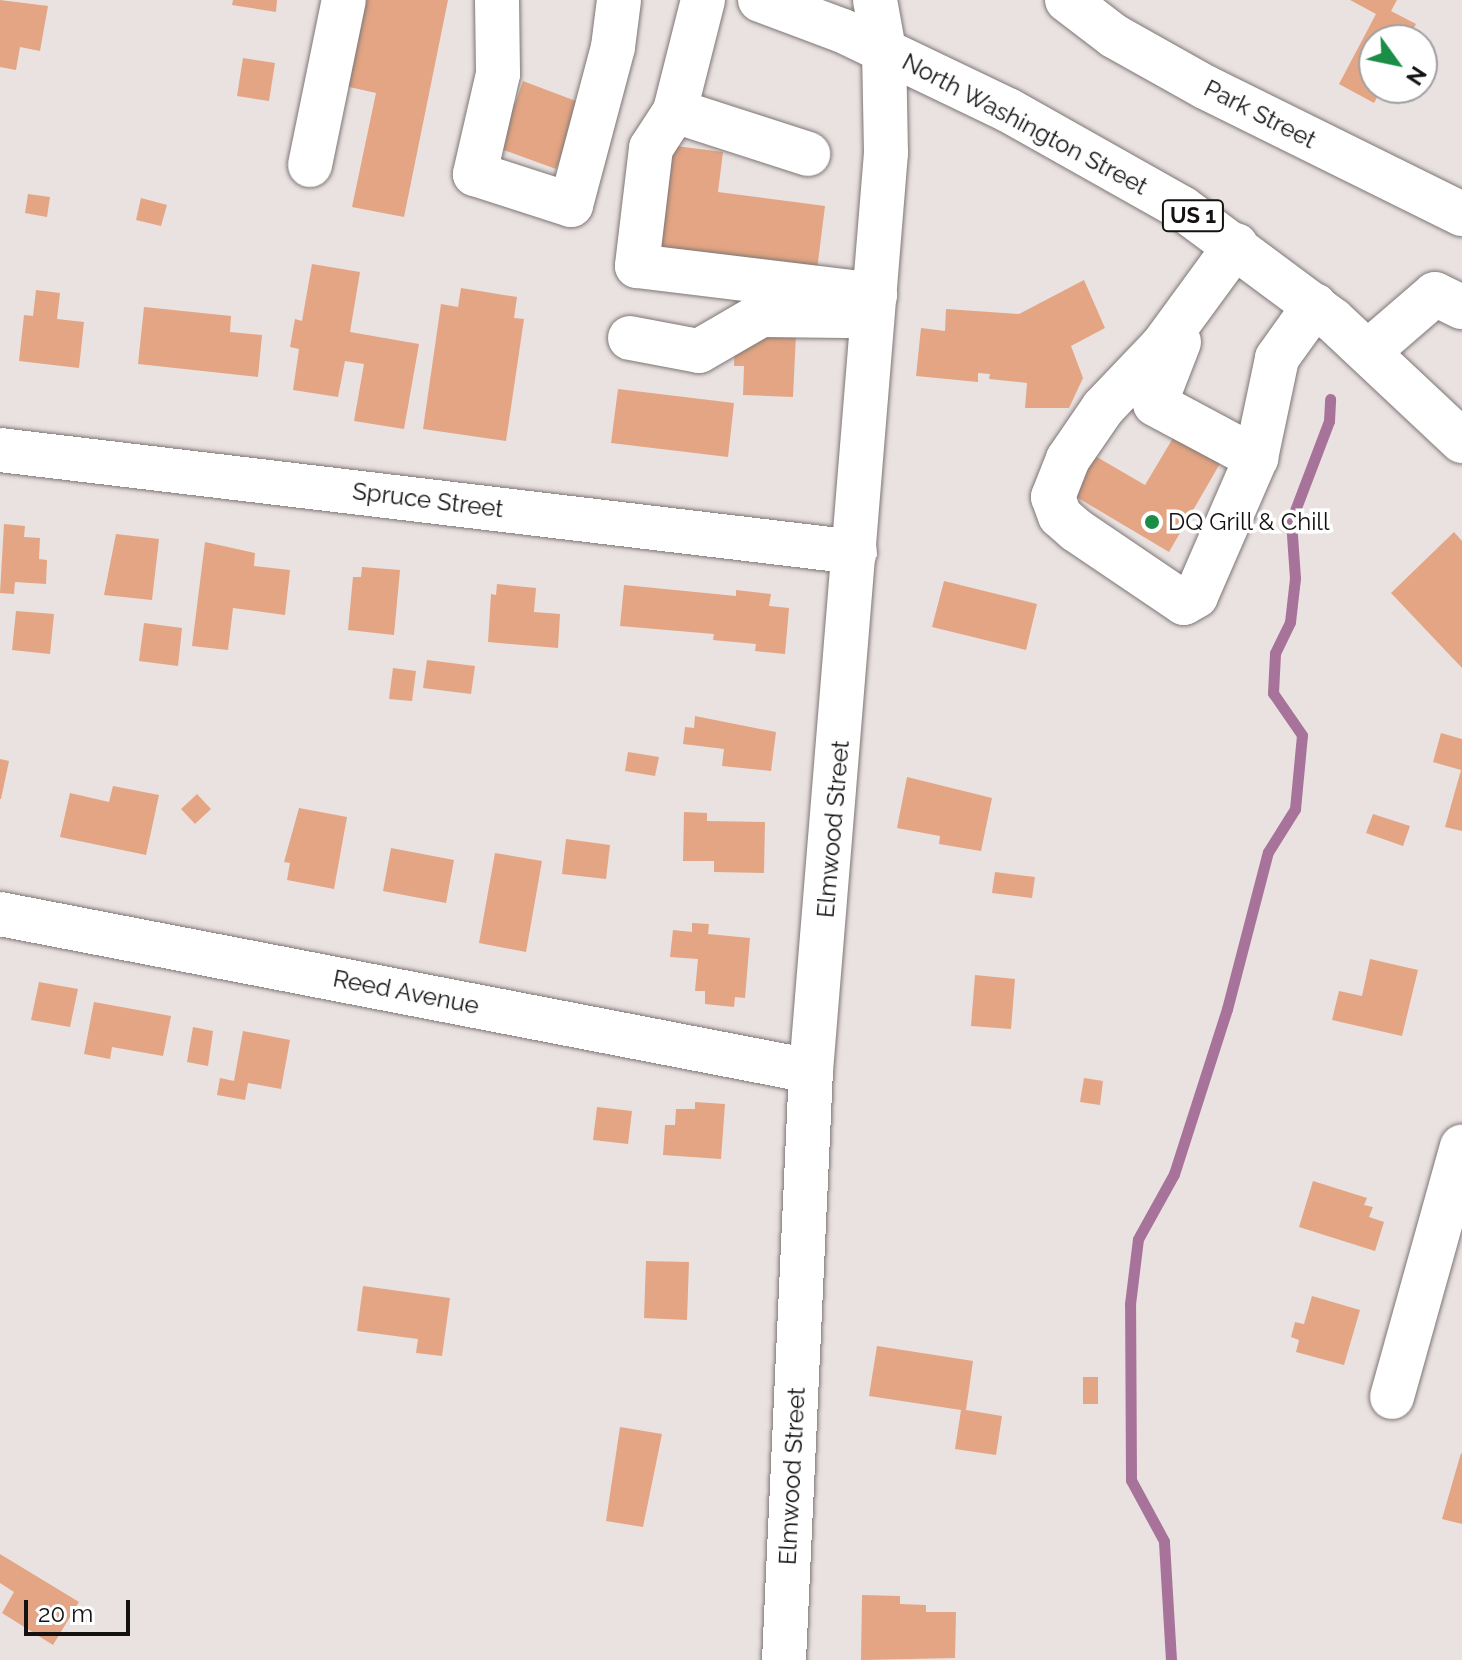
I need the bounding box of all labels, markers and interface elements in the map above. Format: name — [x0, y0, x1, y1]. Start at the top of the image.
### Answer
north arrow — [1358, 24, 1438, 104]
street label: North Washington Street — [897, 47, 1153, 201]
text: N — [1401, 62, 1432, 90]
street label: Park Street — [1199, 74, 1321, 154]
road number: US 1 — [1161, 198, 1225, 234]
street label: Spruce Street — [351, 476, 505, 524]
place label: DQ Grill & Chill — [1168, 508, 1330, 536]
marker: DQ Grill & Chill — [1143, 513, 1161, 531]
street label: Elmwood Street — [811, 739, 855, 919]
street label: Reed Avenue — [330, 964, 482, 1020]
street label: Elmwood Street — [773, 1386, 811, 1566]
scale bar — [28, 1584, 134, 1634]
text: 20 m — [38, 1599, 93, 1628]

